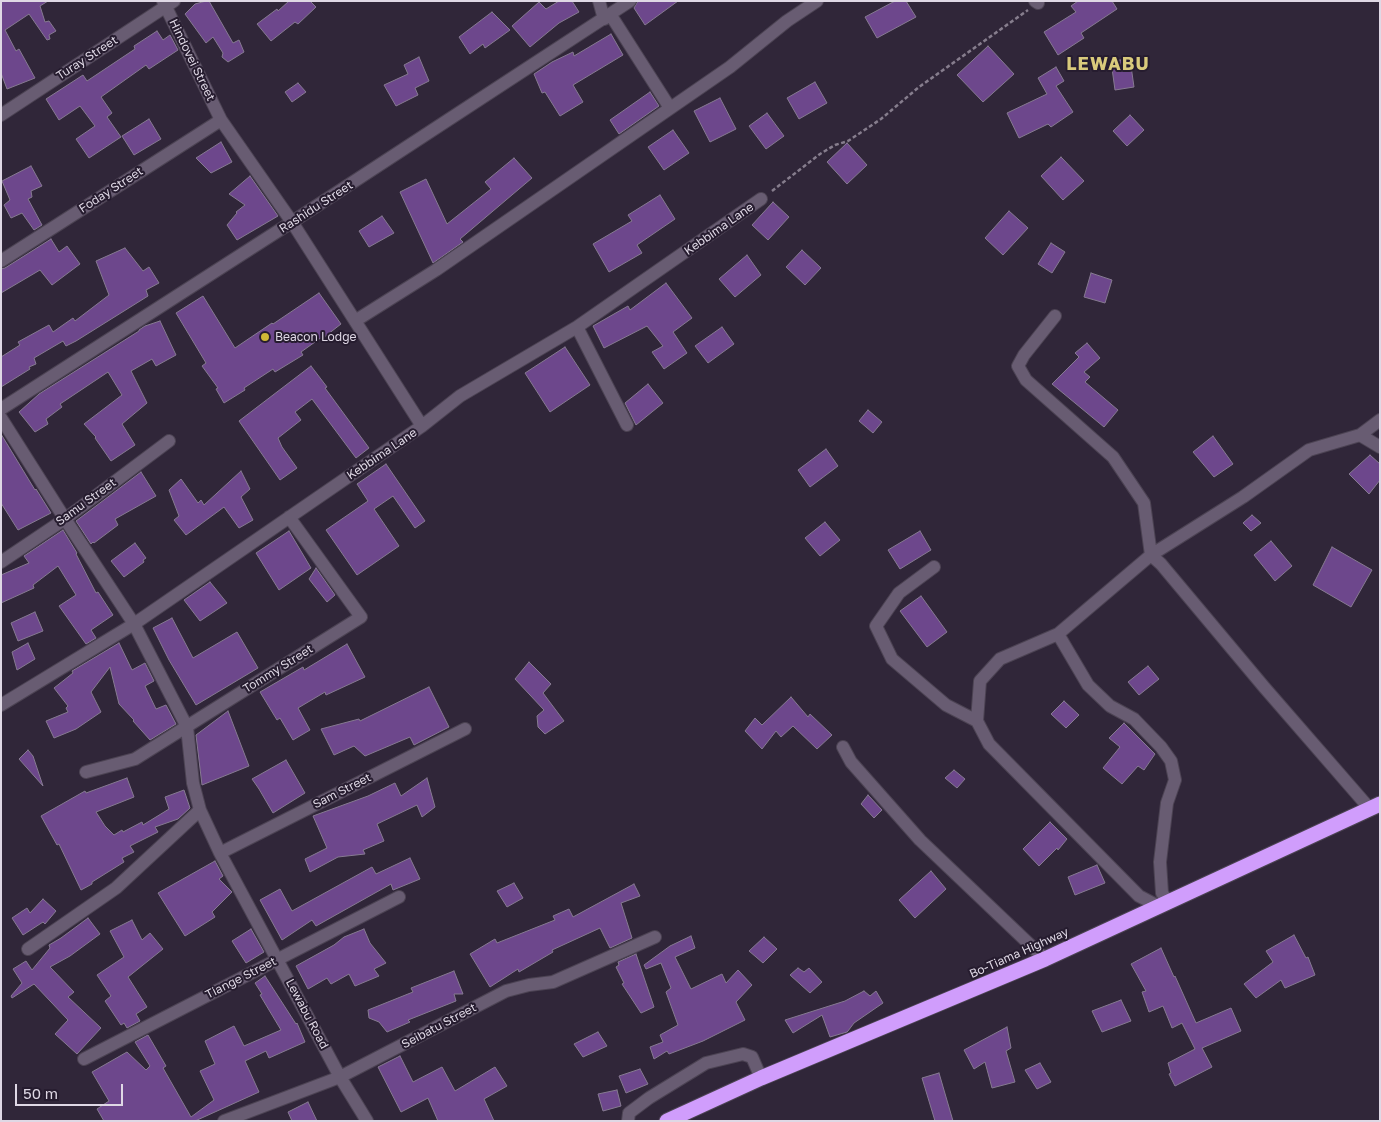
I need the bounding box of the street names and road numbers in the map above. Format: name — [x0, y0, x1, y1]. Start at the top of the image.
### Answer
street label: Hindovei Street — [166, 17, 218, 103]
street label: Turay Street — [54, 33, 120, 83]
street label: Foday Street — [76, 164, 146, 216]
street label: Rashidu Street — [276, 178, 356, 236]
street label: Kebbima Lane — [682, 200, 756, 258]
street label: Kebbima Lane — [344, 425, 420, 483]
street label: Samu Street — [53, 475, 119, 529]
street label: Tommy Street — [240, 642, 316, 696]
street label: Sam Street — [310, 770, 374, 812]
street label: Bo-Tiama Highway — [967, 925, 1071, 981]
street label: Tiange Street — [203, 954, 279, 1002]
street label: Lewabu Road — [283, 977, 331, 1051]
street label: Seibatu Street — [399, 1000, 479, 1052]

